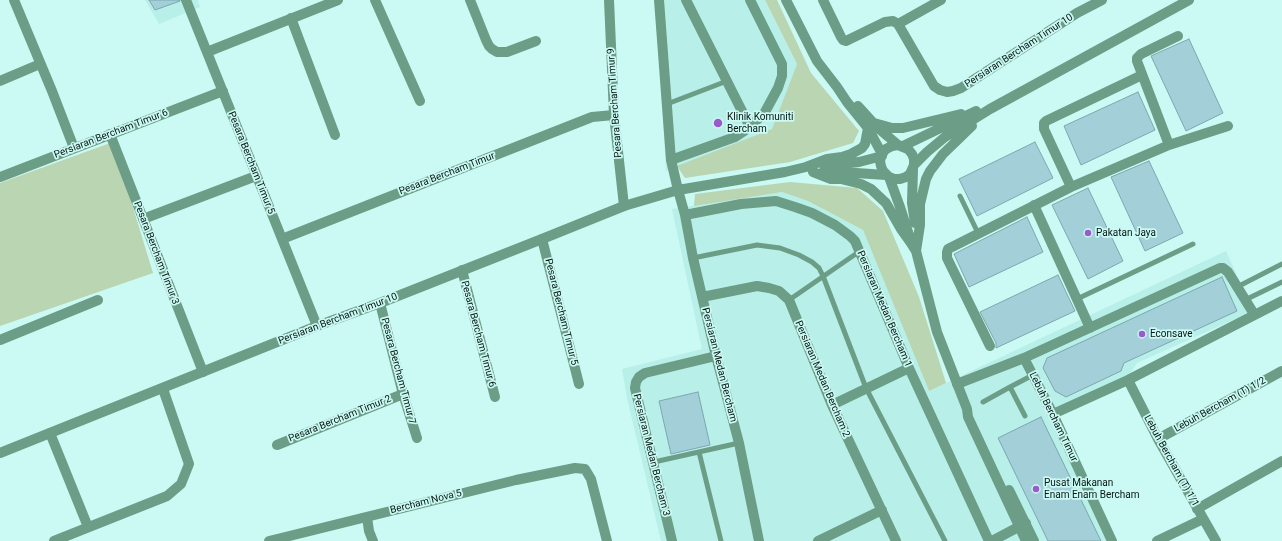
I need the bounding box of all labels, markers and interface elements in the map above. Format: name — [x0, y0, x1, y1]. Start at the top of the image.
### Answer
street label: Persiaran Bercham Timur 10 — [963, 11, 1075, 91]
street label: Pesara Bercham Timur 9 — [605, 48, 625, 158]
street label: Persiaran Bercham Timur 6 — [52, 107, 170, 161]
street label: Pesara Bercham Timur 5 — [225, 110, 277, 216]
place label: Klinik Komuniti Bercham — [727, 111, 793, 134]
marker: Klinik Komuniti Bercham — [712, 117, 724, 129]
street label: Pesara Bercham Timur — [397, 150, 497, 198]
street label: Pesara Bercham Timur 3 — [131, 200, 181, 306]
place label: Pakatan Jaya — [1096, 227, 1156, 239]
marker: Pakatan Jaya — [1083, 228, 1093, 238]
street label: Persiaran Medan Bercham 1 — [854, 249, 914, 369]
street label: Pesara Bercham Timur 5 — [542, 257, 580, 367]
street label: Pesara Bercham Timur 6 — [458, 279, 498, 389]
street label: Persiaran Bercham Timur 10 — [277, 291, 399, 347]
street label: Persiaran Medan Bercham — [699, 307, 739, 423]
street label: Pesara Bercham Timur 7 — [378, 316, 418, 426]
street label: Persiaran Medan Bercham 2 — [792, 319, 852, 439]
place label: Econsave — [1150, 328, 1193, 340]
marker: Econsave — [1137, 329, 1147, 339]
street label: Lebuh Bercham Timur — [1026, 370, 1080, 464]
street label: Lebuh Bercham (T) 1/2 — [1172, 375, 1268, 435]
street label: Pesara Bercham Timur 2 — [287, 393, 393, 445]
street label: Persiaran Medan Bercham 3 — [630, 393, 672, 517]
street label: Lebuh Bercham (T) 1/1 — [1141, 413, 1201, 509]
place label: Pusat Makanan Enam Enam Bercham — [1044, 477, 1140, 500]
marker: Pusat Makanan Enam Enam Bercham — [1031, 484, 1041, 494]
street label: Bercham Nova 5 — [389, 487, 463, 517]

